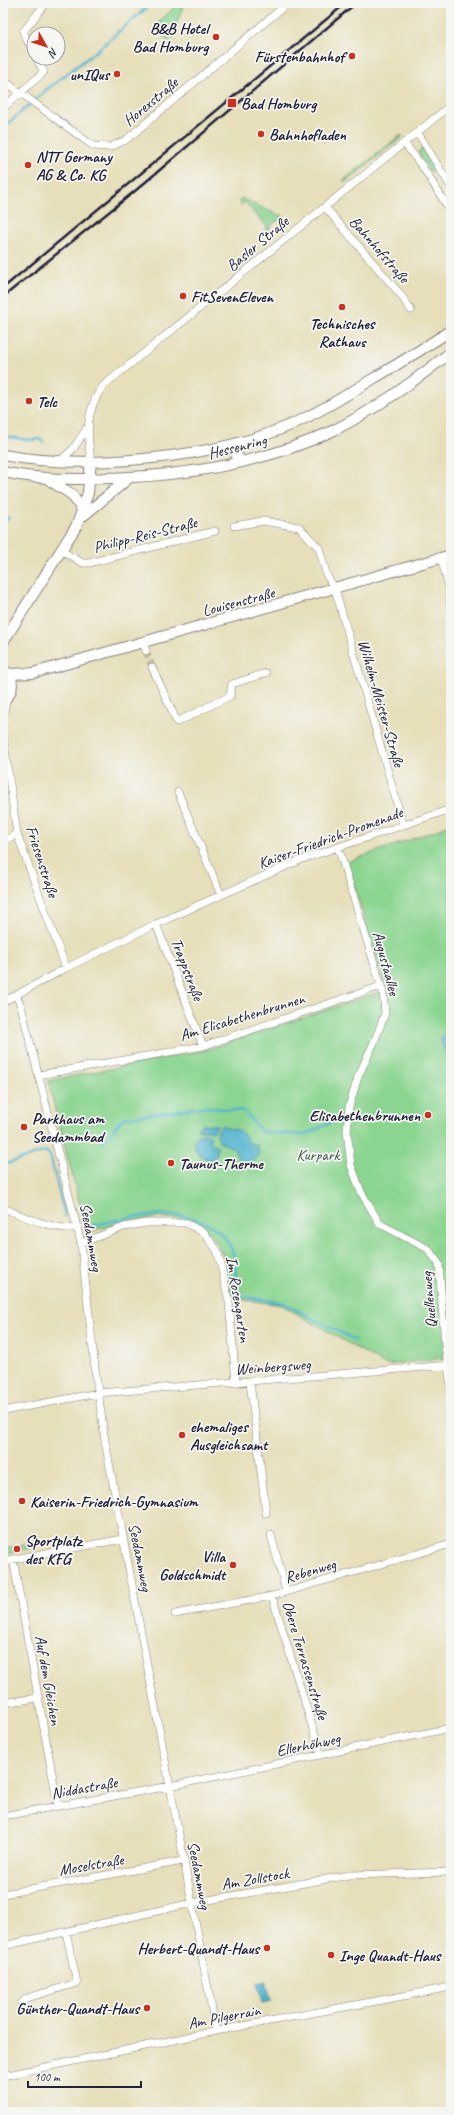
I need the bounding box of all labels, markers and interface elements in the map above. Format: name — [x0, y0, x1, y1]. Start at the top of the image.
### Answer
place label: B&B Hotel Bad Homburg — [133, 19, 211, 57]
north arrow — [26, 26, 66, 66]
marker: B&B Hotel Bad Homburg — [211, 32, 221, 42]
text: N — [45, 45, 61, 61]
place label: Fürstenbahnhof — [255, 47, 348, 67]
marker: Fürstenbahnhof — [347, 51, 357, 61]
place label: unIQus — [70, 65, 111, 85]
marker: unIQus — [112, 69, 122, 79]
street label: Horexstraße — [119, 72, 184, 131]
place label: Bad Homburg — [241, 94, 318, 114]
marker: Bad Homburg — [226, 97, 238, 109]
place label: Bahnhofladen — [269, 125, 346, 145]
marker: Bahnhofladen — [256, 129, 266, 139]
place label: NTT Germany AG & Co. KG — [36, 147, 113, 185]
marker: NTT Germany AG & Co. KG — [23, 160, 33, 170]
street label: Basler Straße — [222, 211, 294, 276]
street label: Bahnhofstraße — [345, 212, 415, 289]
place label: FitSevenEleven — [191, 287, 275, 307]
marker: FitSevenEleven — [178, 291, 188, 301]
marker: Technisches Rathaus — [337, 302, 347, 312]
place label: Technisches Rathaus — [310, 314, 376, 352]
place label: Telc — [37, 392, 58, 412]
marker: Telc — [24, 396, 34, 406]
street label: Hessenring — [206, 430, 270, 464]
street label: Philipp-Reis-Straße — [91, 512, 201, 557]
street label: Louisenstraße — [200, 582, 278, 621]
street label: Wilhelm-Meister-Straße — [353, 637, 409, 771]
street label: Kaiser-Friedrich-Promenade — [255, 802, 407, 873]
street label: Friesenstraße — [21, 823, 64, 901]
street label: Augustaallee — [368, 929, 405, 999]
street label: Trappstraße — [166, 935, 209, 1005]
street label: Am Elisabethenbrunnen — [177, 988, 308, 1045]
place label: Elisabethenbrunnen — [309, 1106, 421, 1126]
place label: Parkhaus am Seedammbad — [32, 1109, 105, 1147]
marker: Elisabethenbrunnen — [423, 1110, 433, 1120]
marker: Parkhaus am Seedammbad — [19, 1122, 29, 1132]
park label: Kurpark — [297, 1145, 341, 1165]
place label: Taunus-Therme — [179, 1154, 264, 1174]
marker: Taunus-Therme — [166, 1158, 176, 1168]
street label: Seedammweg — [75, 1202, 107, 1274]
street label: Im Rosengarten — [221, 1255, 255, 1344]
street label: Quellenweg — [416, 1270, 441, 1329]
street label: Weinbergsweg — [235, 1354, 313, 1380]
place label: ehemaliges Ausgleichsamt — [190, 1417, 269, 1455]
marker: ehemaliges Ausgleichsamt — [177, 1430, 187, 1440]
place label: Kaiserin-Friedrich-Gymnasium — [30, 1492, 199, 1512]
marker: Kaiserin-Friedrich-Gymnasium — [17, 1496, 27, 1506]
street label: Seedammweg — [124, 1522, 157, 1594]
place label: Sportplatz des KFG — [25, 1531, 84, 1569]
marker: Sportplatz des KFG — [12, 1544, 22, 1554]
place label: Villa Goldschmidt — [159, 1547, 227, 1585]
street label: Rebenweg — [282, 1554, 339, 1588]
marker: Villa Goldschmidt — [228, 1560, 238, 1570]
street label: Obere Terrassenstraße — [278, 1599, 333, 1724]
street label: Auf dem Gleichen — [30, 1634, 66, 1727]
street label: Ellerhöhweg — [275, 1728, 343, 1761]
street label: Niddastraße — [50, 1772, 120, 1804]
street label: Seedammweg — [183, 1840, 216, 1912]
street label: Moselstraße — [57, 1849, 127, 1880]
street label: Am Zollstock — [220, 1863, 292, 1895]
place label: Herbert-Quandt-Haus — [138, 1939, 260, 1959]
marker: Herbert-Quandt-Haus — [262, 1943, 272, 1953]
place label: Inge Quandt-Haus — [339, 1946, 442, 1966]
marker: Inge Quandt-Haus — [326, 1950, 336, 1960]
place label: Günther-Quandt-Haus — [16, 1999, 140, 2019]
street label: Am Pilgerrain — [186, 2000, 263, 2034]
marker: Günther-Quandt-Haus — [142, 2003, 152, 2013]
scale bar — [28, 2063, 141, 2089]
text: 100 m — [34, 2069, 61, 2085]

